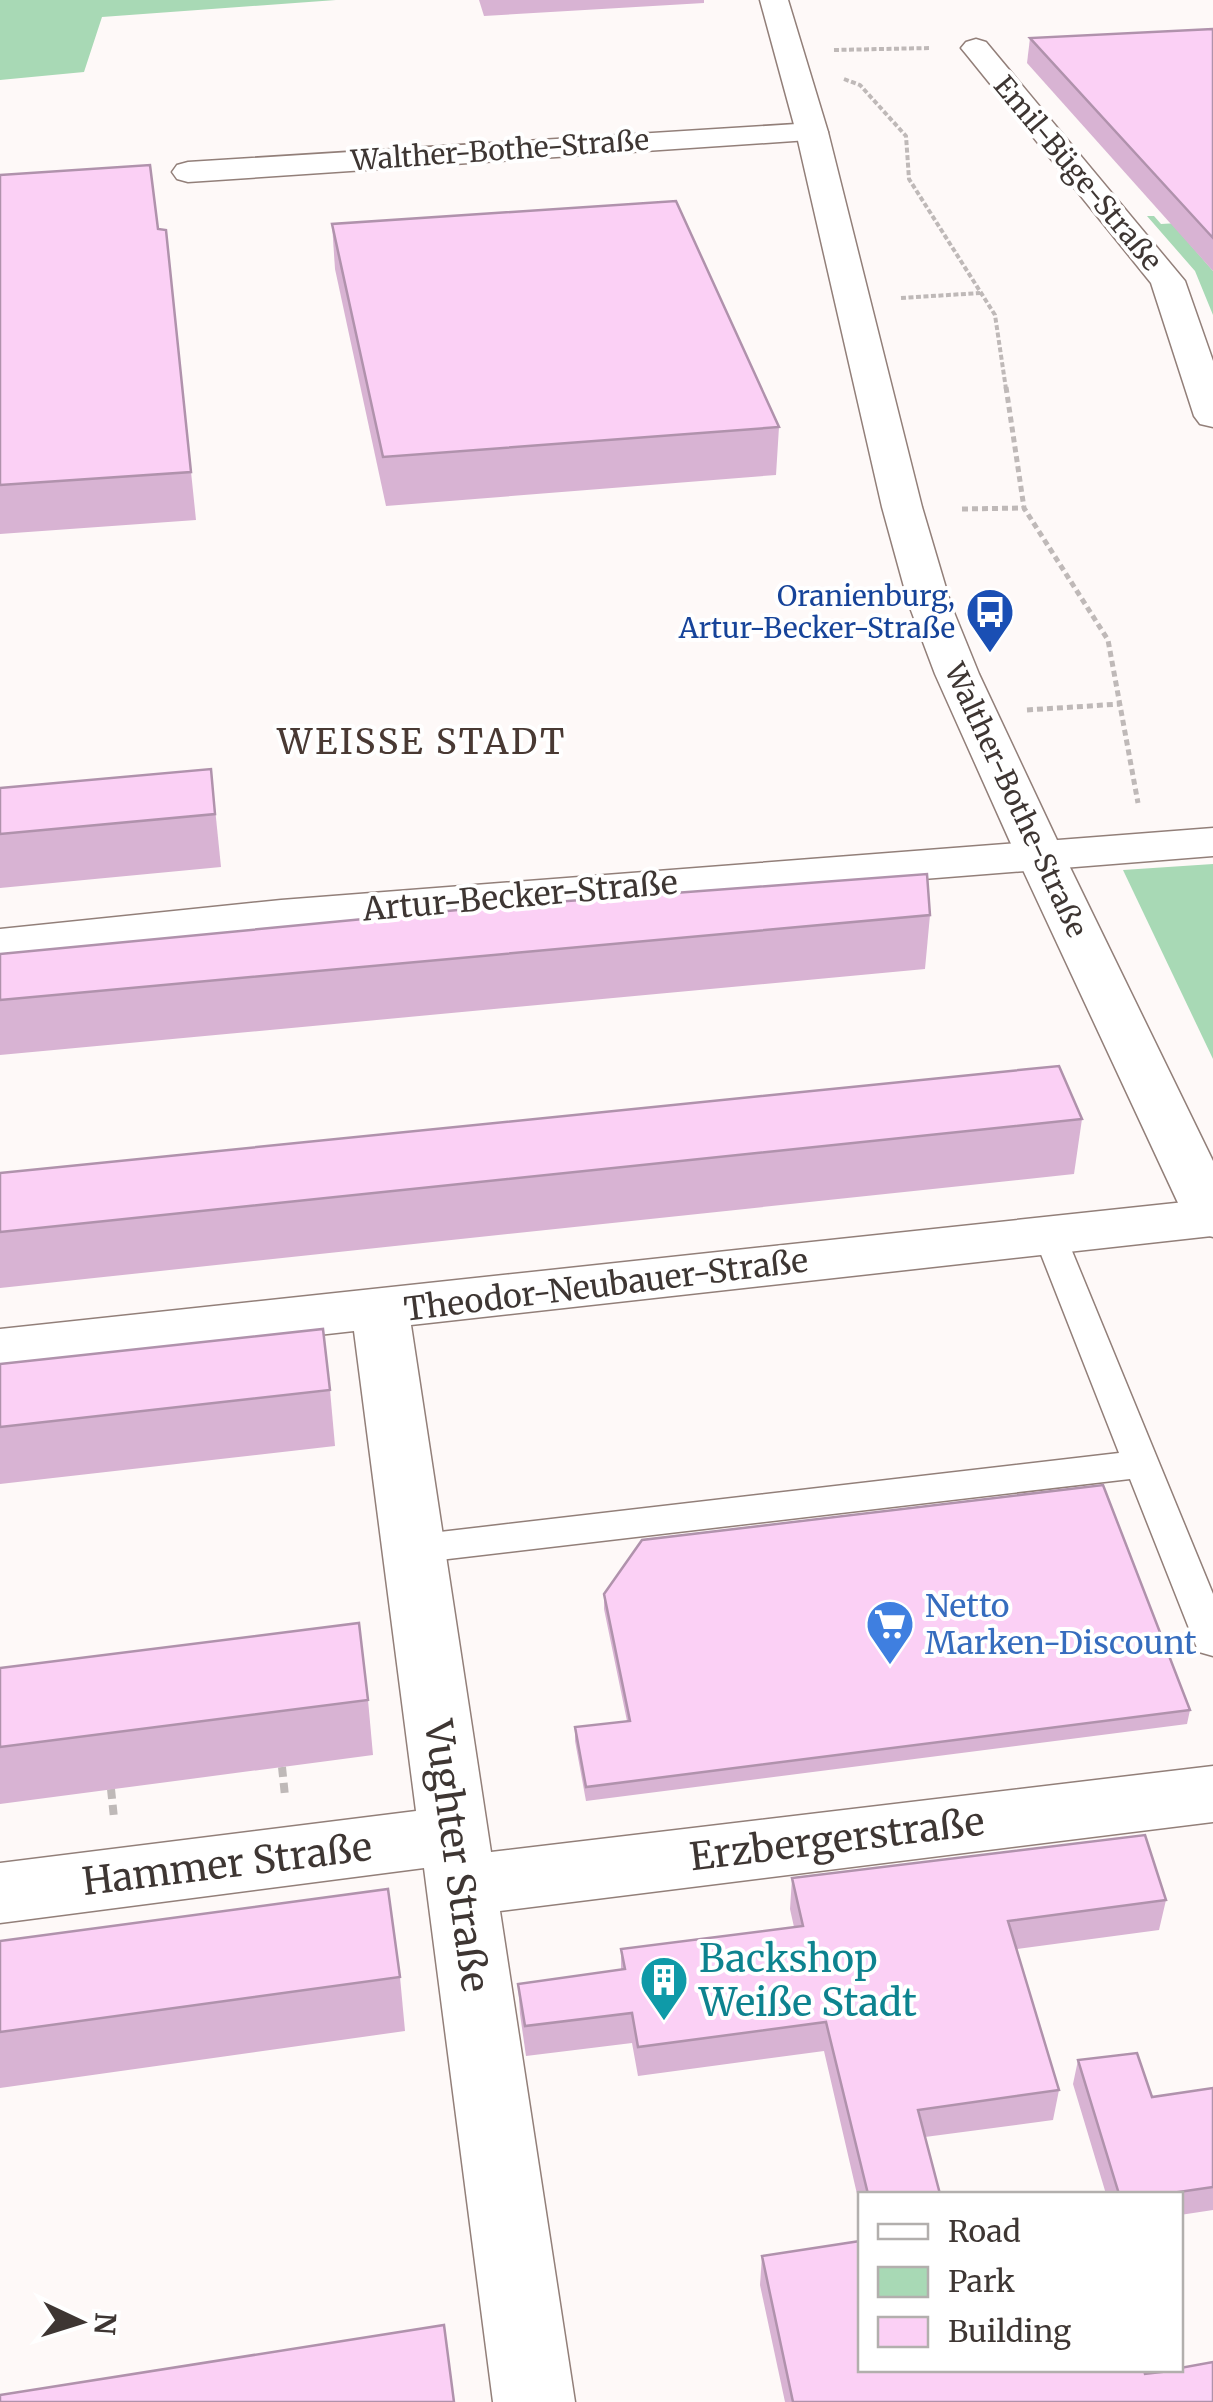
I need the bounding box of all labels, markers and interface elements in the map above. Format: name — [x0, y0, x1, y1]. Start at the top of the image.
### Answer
street label: Emil-Büge-Straße — [986, 68, 1170, 278]
street label: Walther-Bothe-Straße — [349, 122, 650, 178]
place label: Oranienburg, Artur-Becker-Straße — [678, 578, 955, 646]
bus stop icon: Oranienburg, Artur-Becker-Straße — [964, 586, 1016, 654]
street label: Walther-Bothe-Straße — [936, 656, 1095, 943]
district label: WEISSE STADT — [276, 720, 567, 764]
street label: Artur-Becker-Straße — [360, 862, 679, 930]
street label: Theodor-Neubauer-Straße — [402, 1240, 810, 1330]
place label: Netto Marken-Discount — [925, 1586, 1197, 1663]
supermarket icon: Netto Marken-Discount — [864, 1598, 916, 1666]
street label: Vughter Straße — [414, 1716, 499, 1995]
street label: Erzbergerstraße — [687, 1798, 987, 1881]
street label: Hammer Straße — [80, 1823, 374, 1905]
place label: Backshop Weiße Stadt — [698, 1935, 917, 2026]
building icon: Backshop Weiße Stadt — [638, 1954, 690, 2022]
legend — [858, 2192, 1183, 2372]
text: Road — [948, 2212, 1021, 2250]
text: Park — [948, 2262, 1015, 2300]
north arrow — [30, 2272, 130, 2372]
text: N — [86, 2311, 124, 2336]
text: Building — [948, 2312, 1071, 2350]

